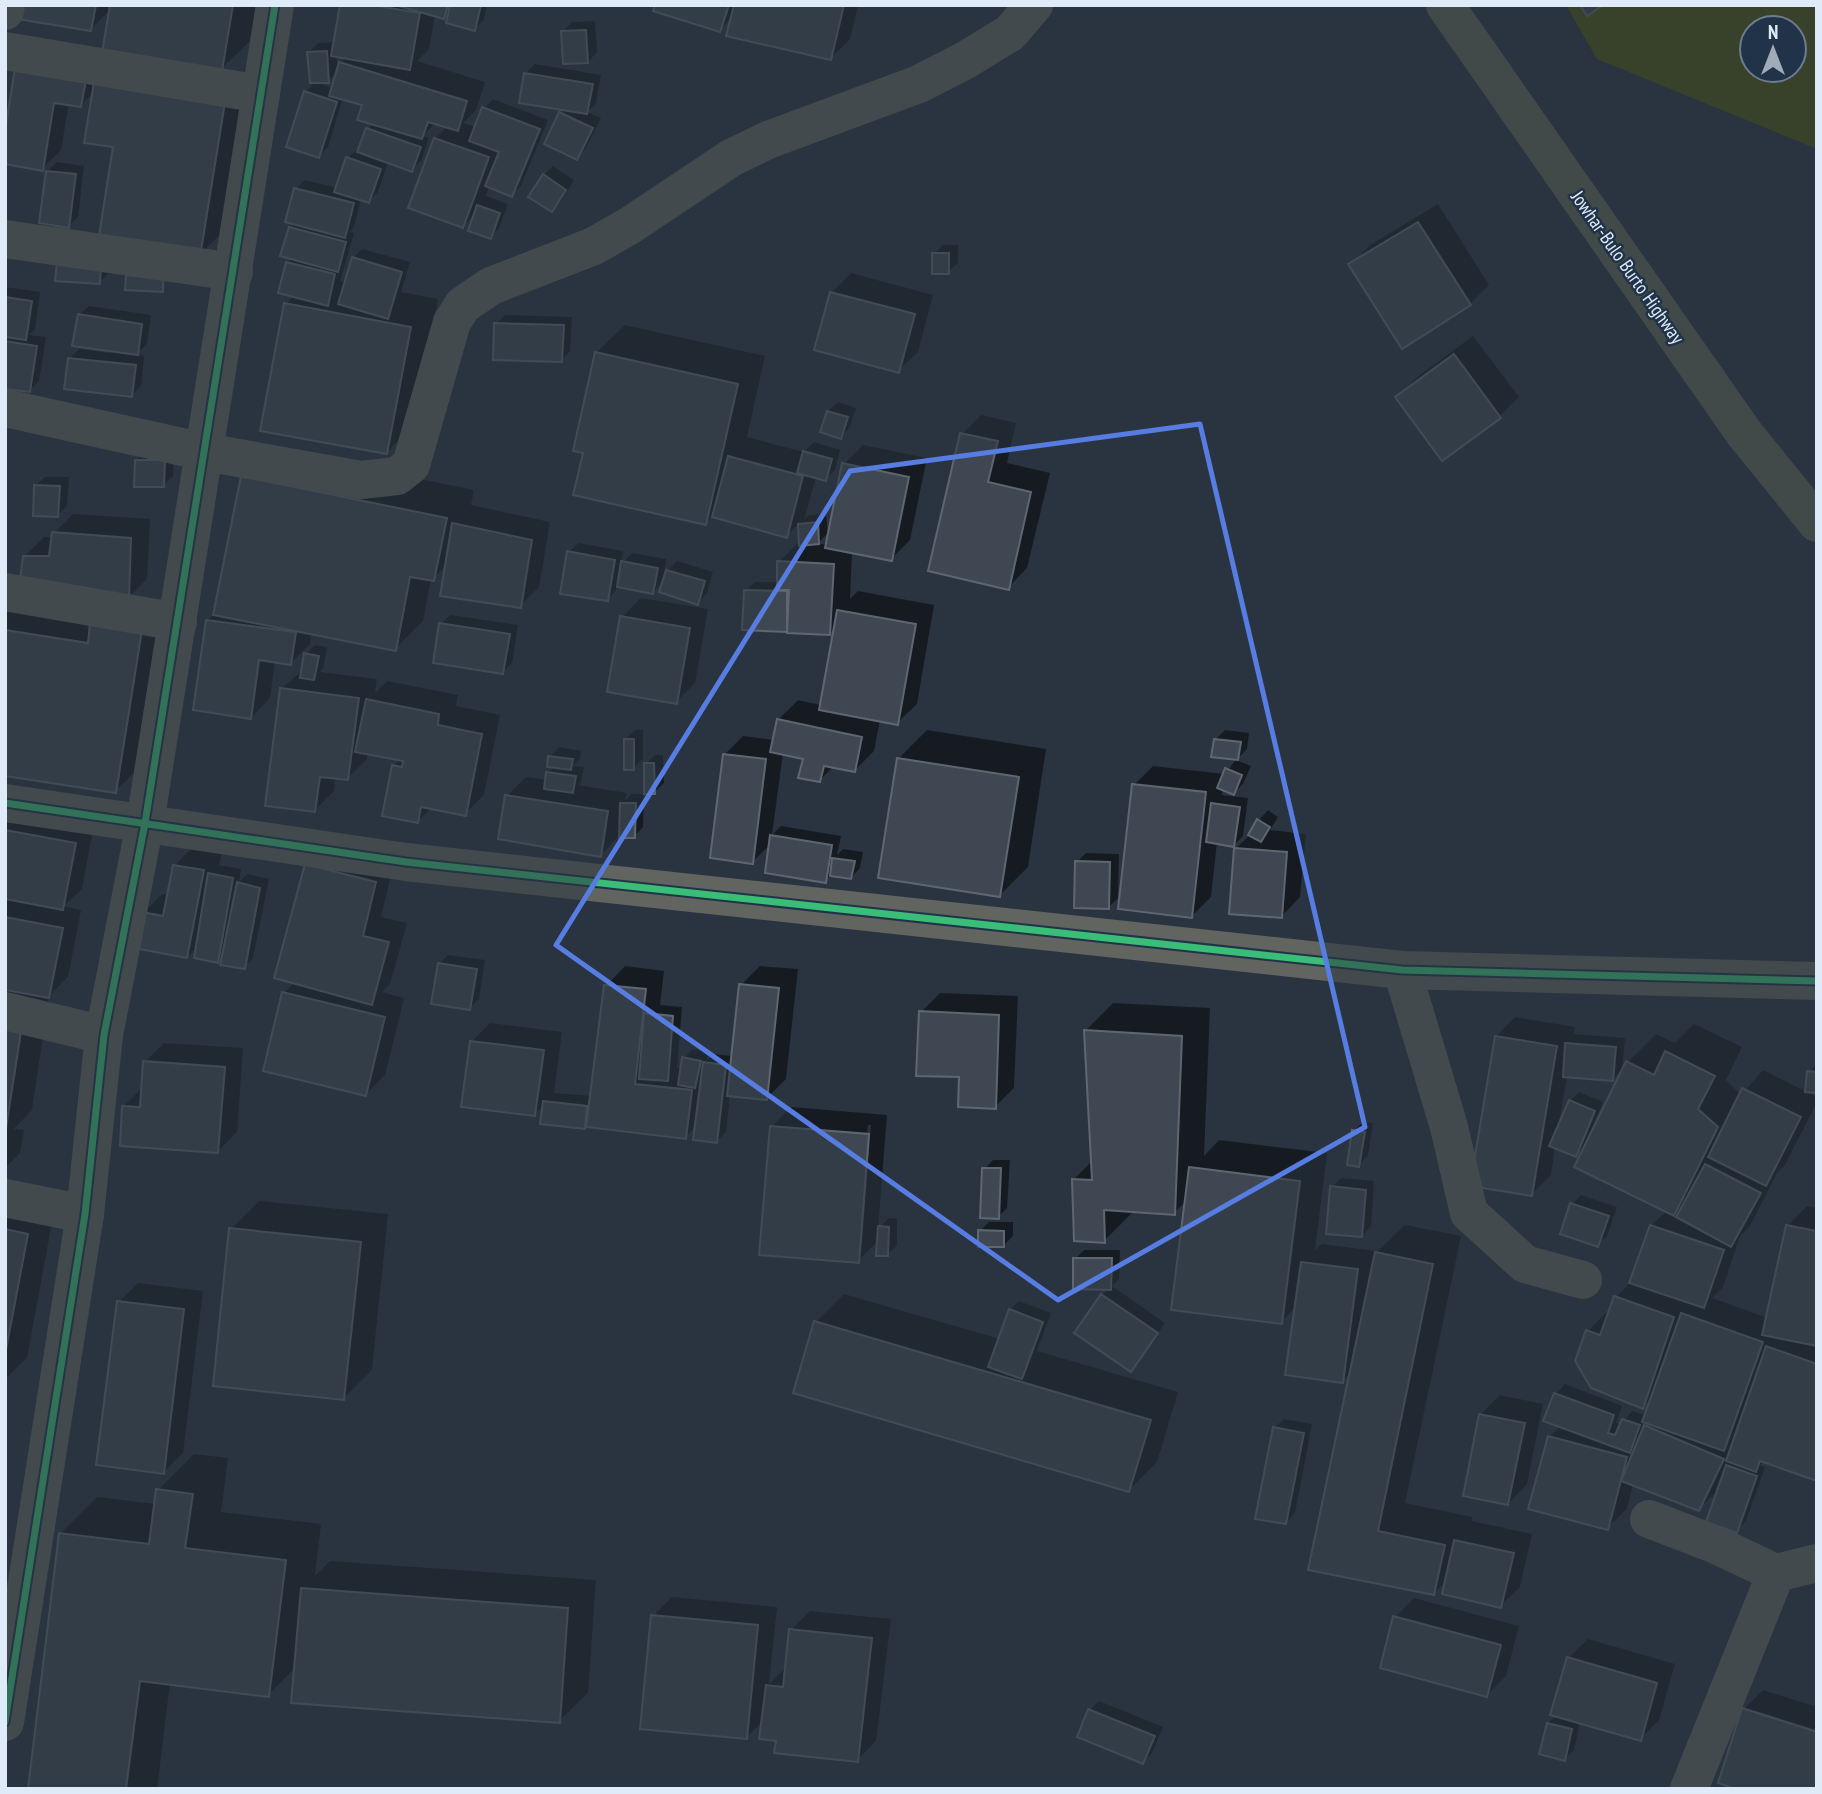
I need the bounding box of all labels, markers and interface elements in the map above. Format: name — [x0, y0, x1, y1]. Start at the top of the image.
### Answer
north arrow — [1738, 14, 1808, 84]
text: N — [1768, 20, 1778, 44]
street label: Jowhar-Bulo Burto Highway — [1566, 185, 1690, 349]

